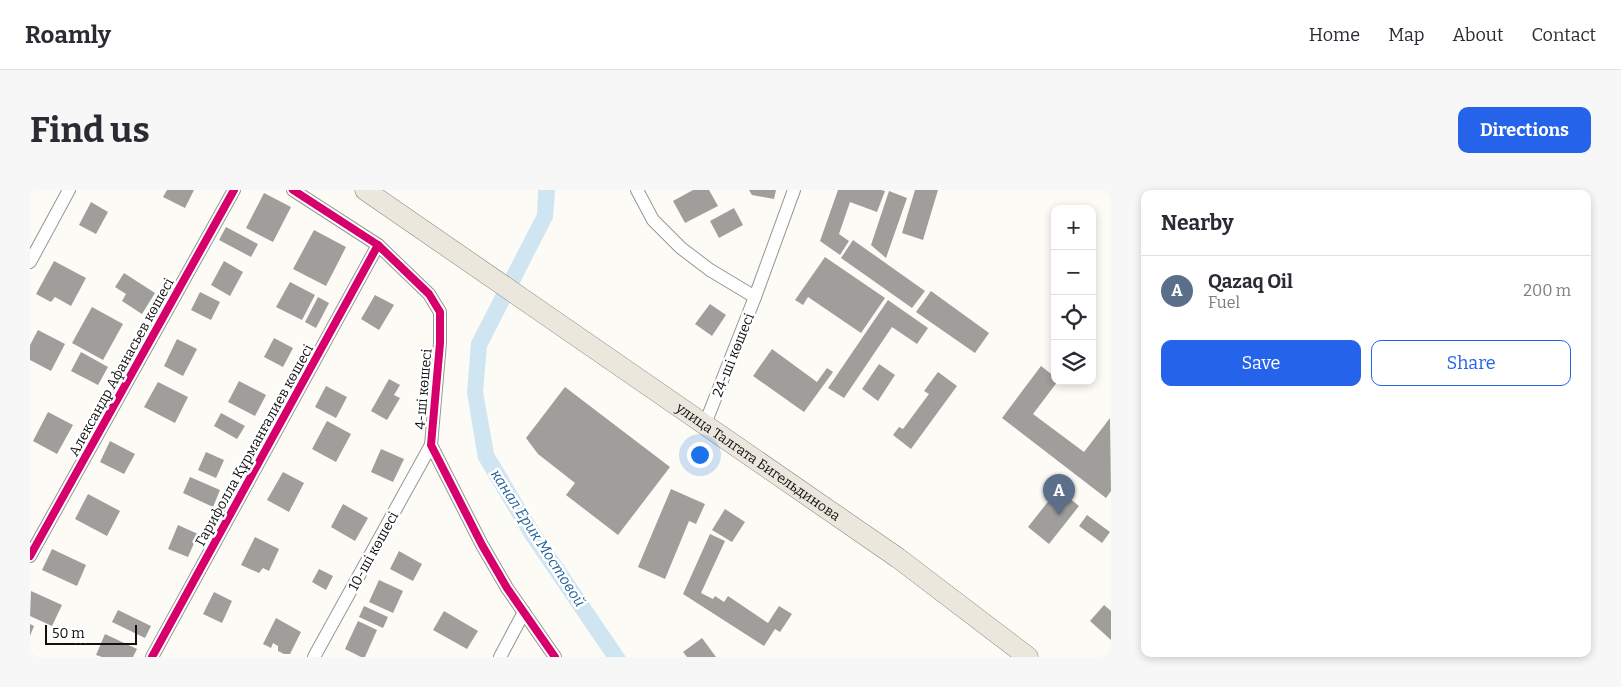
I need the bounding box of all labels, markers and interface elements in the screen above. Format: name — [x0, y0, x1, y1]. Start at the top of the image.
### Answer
text: Roamly — [25, 21, 111, 49]
text: Home — [1309, 24, 1360, 46]
text: Map — [1388, 24, 1424, 46]
text: About — [1452, 24, 1503, 46]
text: Contact — [1531, 24, 1596, 46]
button: Directions — [1458, 107, 1591, 153]
text: Find us — [30, 109, 150, 151]
map controls — [1051, 205, 1096, 385]
button: + — [1051, 205, 1096, 250]
text: Nearby — [1161, 210, 1234, 236]
button: − — [1051, 250, 1096, 295]
text: Qazaq Oil — [1208, 270, 1293, 293]
street label: Александр Афанасьев көшесі — [65, 275, 178, 459]
text: A — [1171, 281, 1183, 300]
text: 200 m — [1523, 281, 1571, 300]
text: Fuel — [1208, 293, 1240, 312]
button: locate — [1051, 295, 1096, 340]
street label: 24-ші көшесі — [709, 311, 758, 400]
button: layers — [1051, 340, 1096, 385]
button: Save — [1161, 340, 1361, 386]
button: Share — [1371, 340, 1571, 386]
street label: Гарифолла Құрманғалиев көшесі — [192, 342, 317, 549]
street label: 4-ші көшесі — [411, 348, 436, 430]
street label: улица Талгата Бигельдинова — [672, 399, 844, 525]
your location — [687, 442, 713, 468]
water label: канал Ерик Мостовой — [487, 466, 589, 610]
pin: A — [1043, 474, 1075, 515]
street label: 10-ші көшесі — [345, 509, 402, 594]
scale bar — [45, 622, 138, 645]
text: 50 m — [52, 625, 85, 642]

